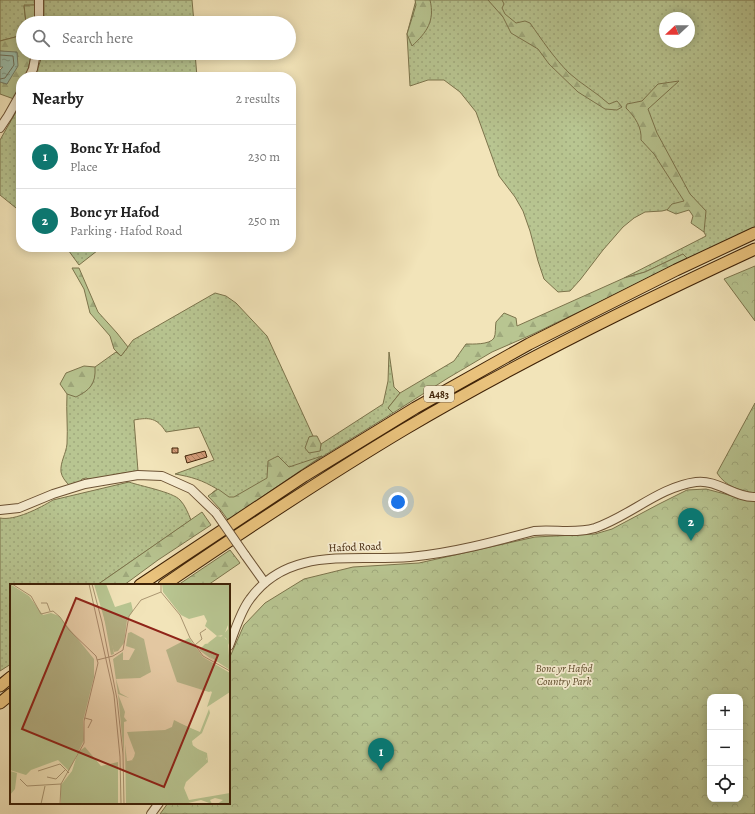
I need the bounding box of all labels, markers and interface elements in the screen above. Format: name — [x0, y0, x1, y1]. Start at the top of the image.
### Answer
north arrow — [659, 12, 695, 48]
search box — [16, 16, 296, 60]
icon: search — [30, 27, 52, 49]
text: Search here — [62, 28, 133, 48]
text: Nearby — [32, 87, 83, 110]
text: 2 results — [236, 90, 280, 107]
text: Bonc Yr Hafod — [70, 138, 161, 158]
text: 1 — [43, 148, 47, 165]
text: 230 m — [248, 148, 280, 165]
text: Place — [70, 158, 98, 175]
text: Bonc yr Hafod — [70, 202, 159, 222]
text: 2 — [42, 212, 48, 229]
text: 250 m — [248, 212, 280, 229]
text: Parking · Hafod Road — [70, 222, 182, 239]
road number: A483 — [424, 386, 454, 402]
your location — [388, 492, 408, 512]
pin: 2 — [678, 508, 704, 541]
street label: Hafod Road — [328, 539, 382, 555]
inset map — [10, 584, 230, 804]
park label: Bonc yr Hafod Country Park — [535, 661, 593, 689]
map controls — [707, 694, 743, 802]
button: + — [707, 694, 743, 730]
button: − — [707, 730, 743, 766]
pin: 1 — [368, 738, 394, 771]
button: locate — [707, 766, 743, 802]

